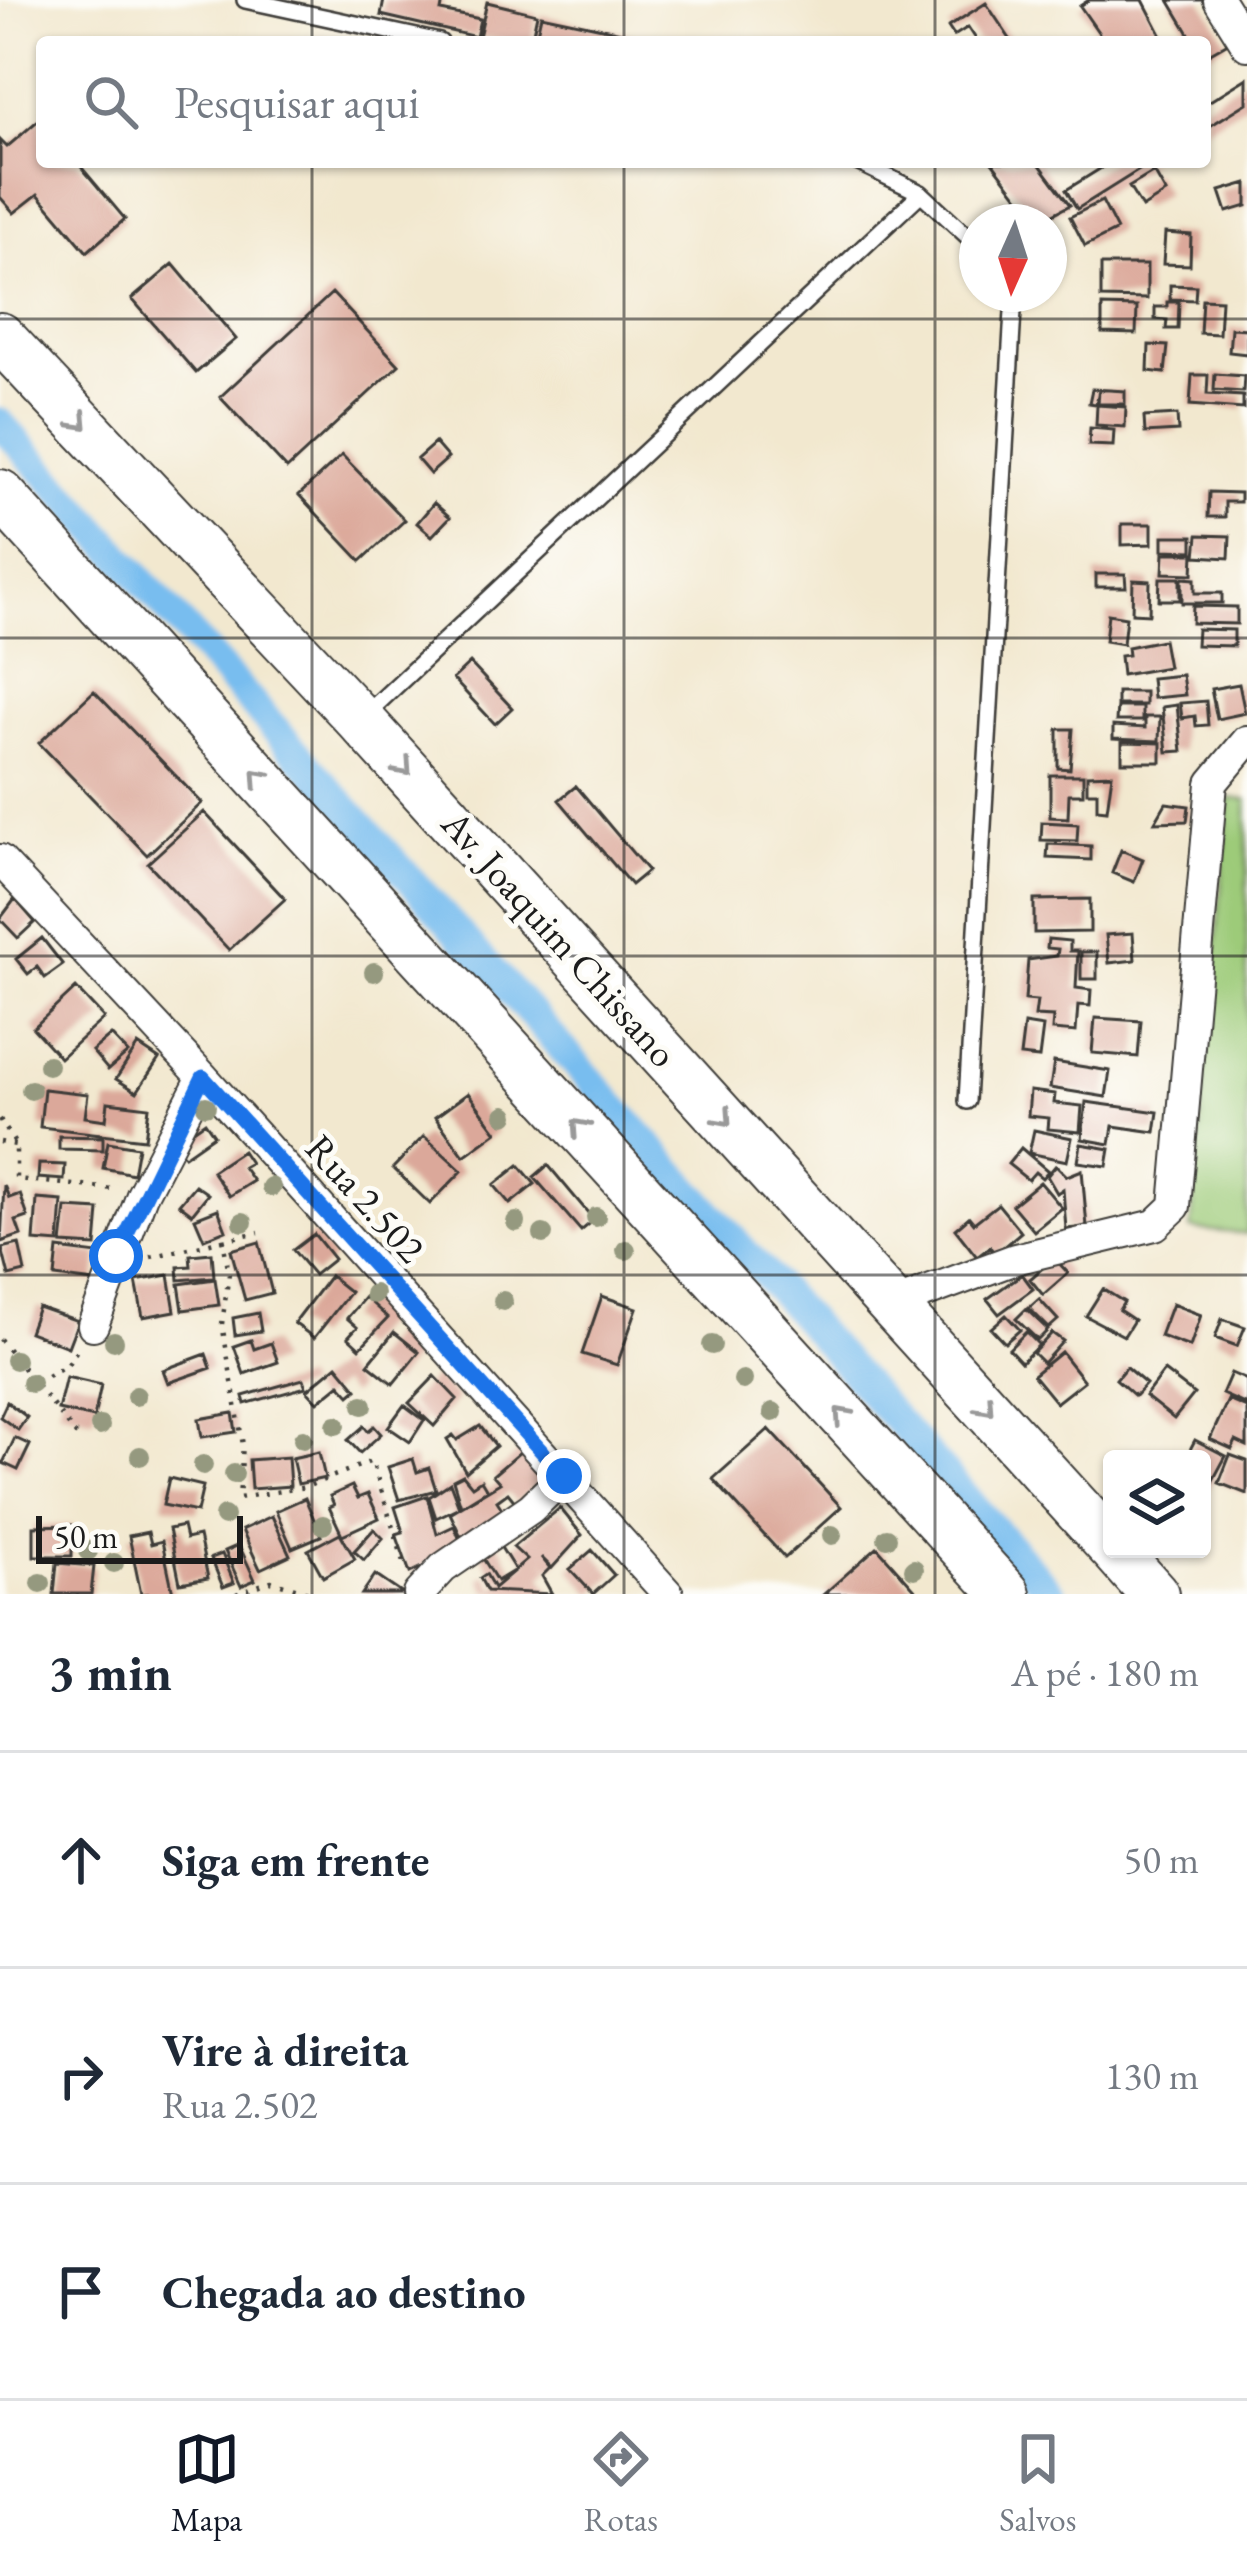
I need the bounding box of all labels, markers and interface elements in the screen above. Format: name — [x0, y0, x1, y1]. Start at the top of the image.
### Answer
search box — [36, 36, 1211, 168]
icon: search — [78, 69, 144, 135]
text: Pesquisar aqui — [174, 73, 420, 131]
north arrow — [959, 204, 1067, 312]
one-way arrow — [66, 408, 88, 430]
one-way arrow — [390, 754, 412, 775]
one-way arrow — [252, 769, 273, 790]
street label: Av. Joaquim Chissano — [430, 798, 689, 1078]
one-way arrow — [710, 1104, 731, 1125]
one-way arrow — [571, 1119, 593, 1140]
street label: Rua 2.502 — [295, 1123, 437, 1273]
route start — [89, 1229, 143, 1283]
one-way arrow — [972, 1393, 993, 1414]
one-way arrow — [835, 1407, 856, 1428]
route end — [537, 1449, 591, 1503]
map controls — [1103, 1450, 1211, 1558]
button: layers — [1103, 1450, 1211, 1558]
scale bar — [36, 1510, 243, 1563]
text: 50 m — [54, 1515, 118, 1558]
text: 3 min — [48, 1639, 172, 1705]
text: A pé · 180 m — [1011, 1647, 1199, 1698]
icon: ahead — [48, 1827, 114, 1893]
text: Siga em frente — [162, 1831, 430, 1889]
text: 50 m — [1123, 1834, 1199, 1885]
text: Vire à direita — [162, 2021, 409, 2079]
icon: right — [48, 2043, 114, 2109]
text: 130 m — [1105, 2050, 1199, 2101]
text: Rua 2.502 — [162, 2079, 318, 2130]
icon: arrive — [48, 2259, 114, 2325]
text: Chegada ao destino — [162, 2263, 526, 2321]
tab: Mapa — [171, 2426, 243, 2541]
tab: Rotas — [584, 2426, 658, 2541]
tab: Salvos — [999, 2426, 1076, 2541]

